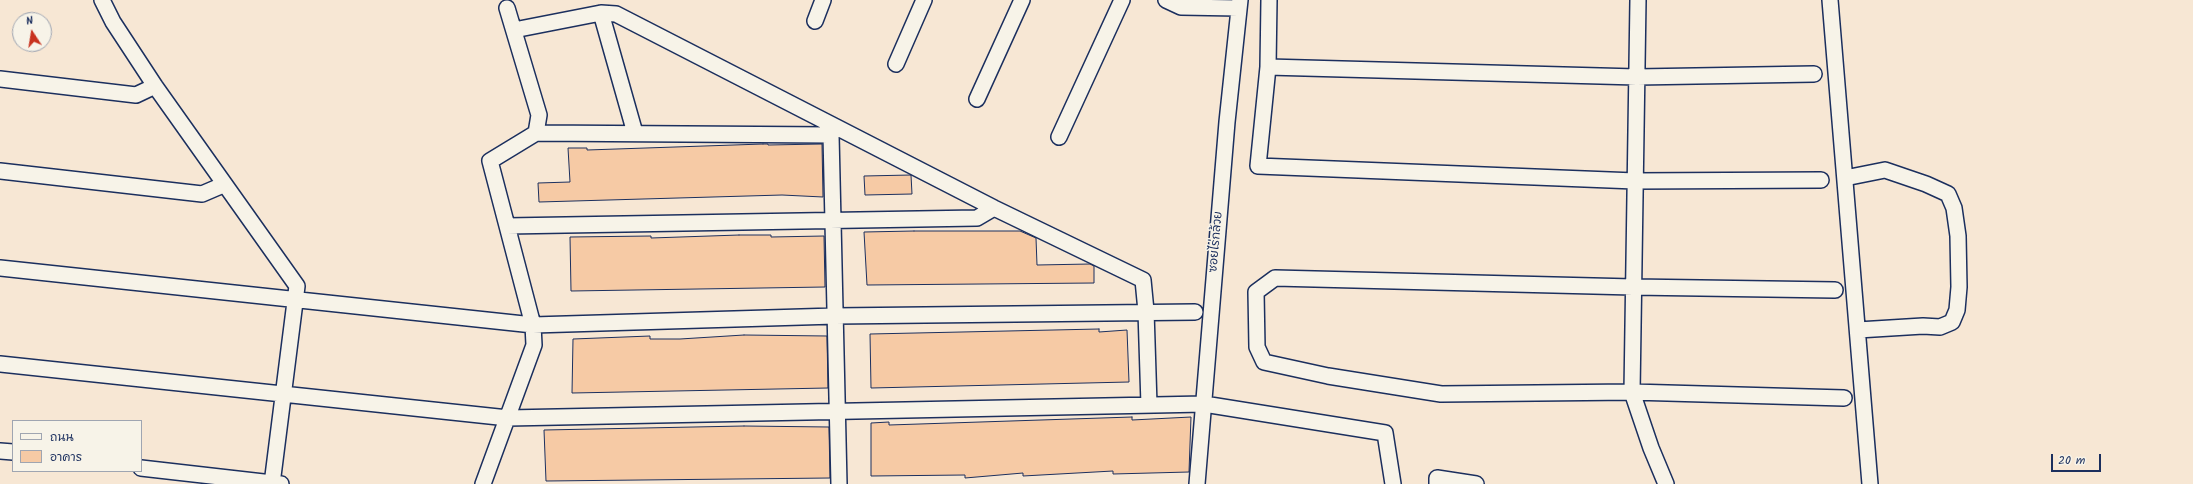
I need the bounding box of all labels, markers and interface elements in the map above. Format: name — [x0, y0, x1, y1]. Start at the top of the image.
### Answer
north arrow — [12, 12, 52, 52]
text: N — [24, 12, 35, 31]
street label: ซอยไร่กล้วย — [1207, 211, 1227, 273]
legend — [12, 420, 142, 472]
text: ถนน — [50, 428, 74, 447]
scale bar — [2053, 446, 2103, 472]
text: อาคาร — [50, 448, 82, 467]
text: 20 m — [2058, 451, 2085, 470]

